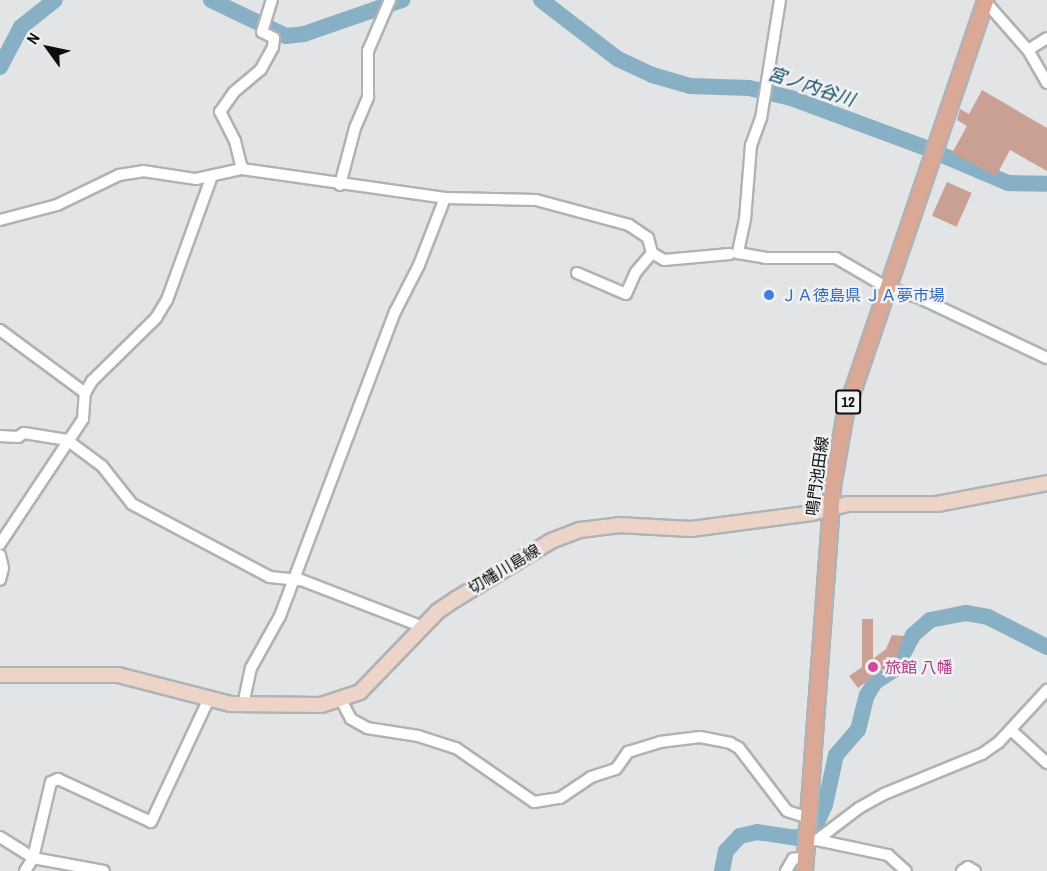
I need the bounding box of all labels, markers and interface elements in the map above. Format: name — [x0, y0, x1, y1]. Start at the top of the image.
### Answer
north arrow — [18, 18, 78, 78]
text: N — [21, 28, 45, 48]
water label: 宮ノ内谷川 — [765, 63, 857, 111]
place label: ＪＡ徳島県 ＪＡ夢市場 — [781, 285, 945, 305]
marker: ＪＡ徳島県 ＪＡ夢市場 — [762, 288, 776, 302]
road number: 12 — [834, 390, 862, 414]
street label: 鳴門池田線 — [802, 435, 832, 517]
street label: 切幡川島線 — [465, 540, 543, 598]
place label: 旅館 八幡 — [885, 657, 953, 677]
marker: 旅館 八幡 — [866, 660, 880, 674]

